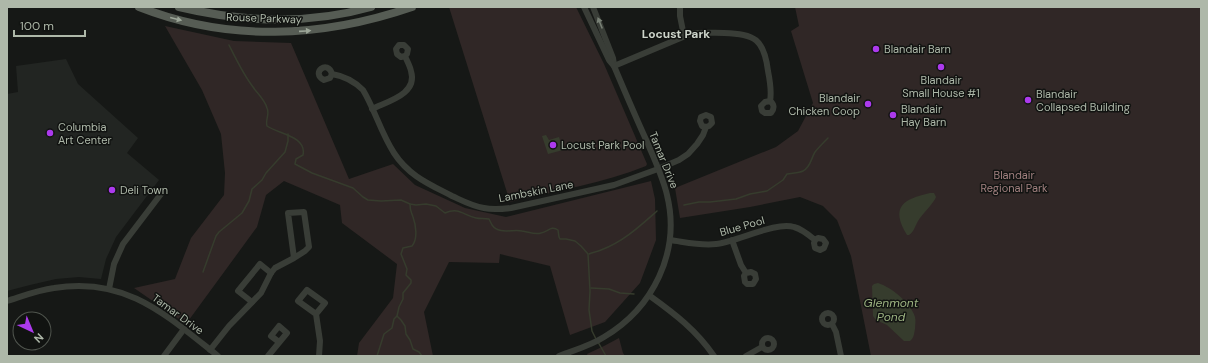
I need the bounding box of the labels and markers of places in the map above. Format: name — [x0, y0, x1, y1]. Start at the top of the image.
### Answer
place label: Blandair Barn — [884, 42, 951, 56]
marker: Blandair Barn — [871, 44, 881, 54]
marker: Blandair Small House #1 — [936, 62, 946, 72]
place label: Blandair Small House #1 — [902, 73, 980, 100]
place label: Blandair Collapsed Building — [1036, 87, 1130, 114]
place label: Blandair Chicken Coop — [788, 91, 860, 118]
marker: Blandair Collapsed Building — [1023, 95, 1033, 105]
marker: Blandair Chicken Coop — [863, 99, 873, 109]
place label: Blandair Hay Barn — [901, 102, 946, 129]
marker: Blandair Hay Barn — [888, 110, 898, 120]
place label: Columbia Art Center — [58, 120, 112, 147]
marker: Columbia Art Center — [45, 128, 55, 138]
place label: Locust Park Pool — [561, 138, 644, 152]
marker: Locust Park Pool — [548, 140, 558, 150]
place label: Deli Town — [120, 183, 168, 197]
marker: Deli Town — [107, 185, 117, 195]

